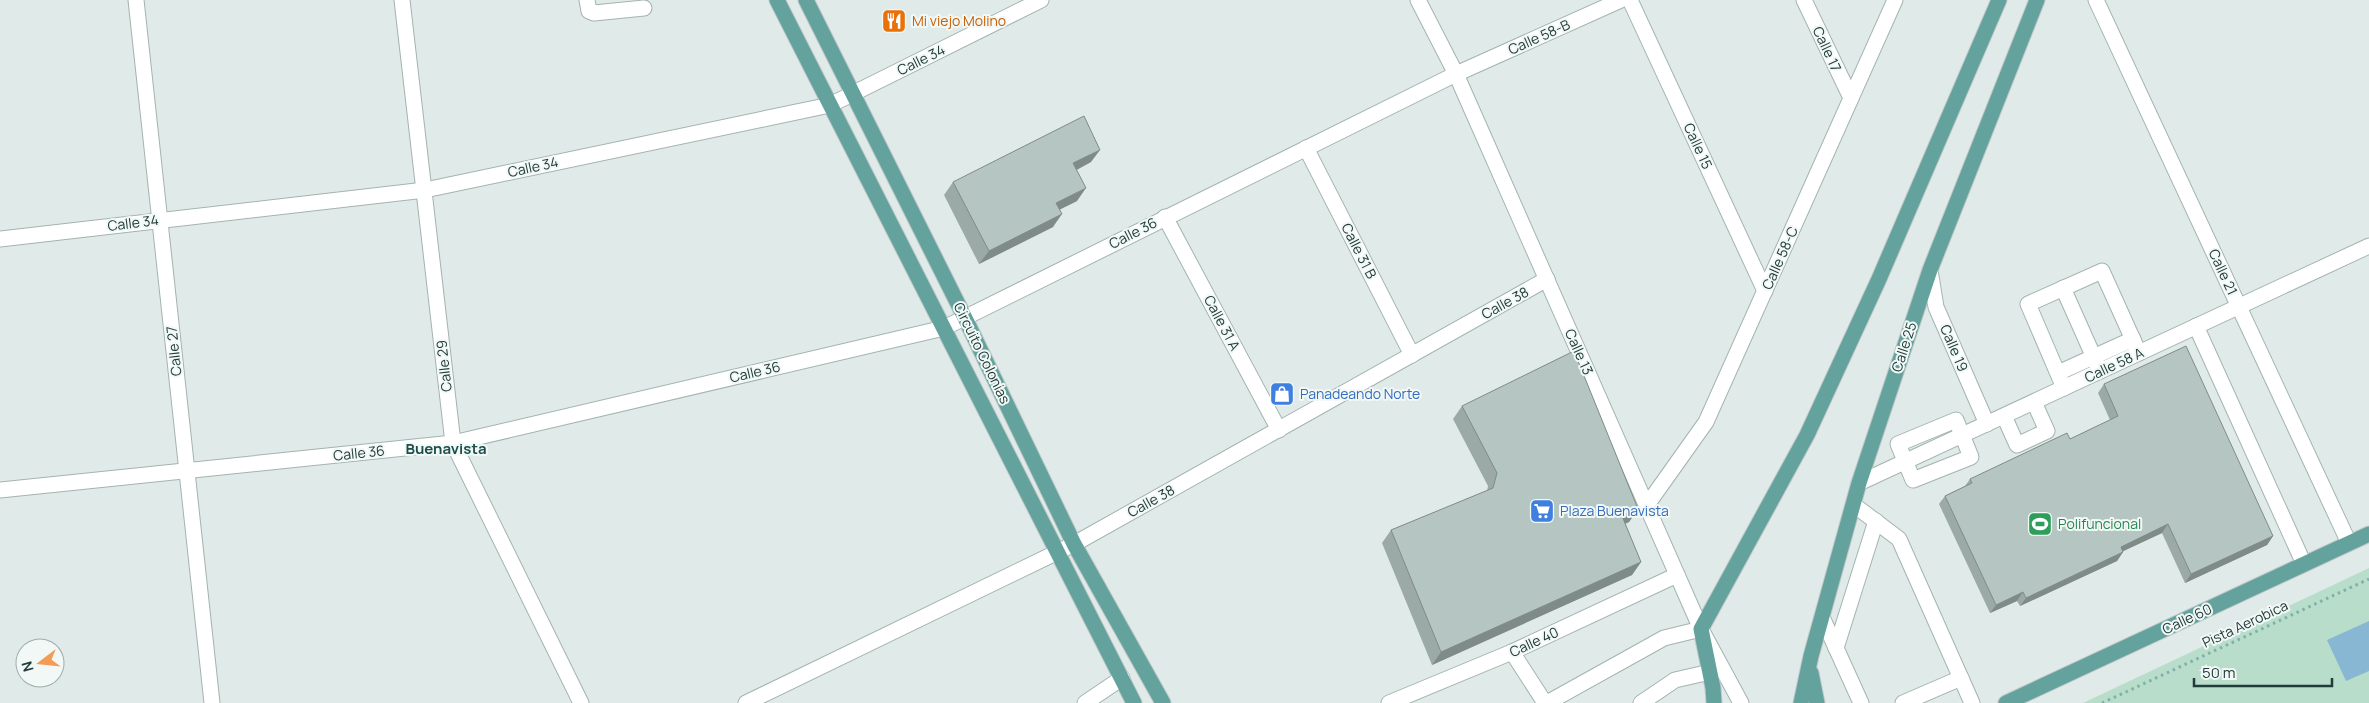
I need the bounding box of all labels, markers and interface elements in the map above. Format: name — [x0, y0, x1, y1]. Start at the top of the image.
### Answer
restaurant icon: Mi viejo Molino — [881, 8, 907, 34]
place label: Mi viejo Molino — [912, 11, 1006, 30]
street label: Calle 58-B — [1505, 14, 1573, 59]
street label: Calle 17 — [1809, 23, 1846, 74]
street label: Calle 34 — [894, 40, 948, 79]
street label: Calle 15 — [1680, 120, 1717, 172]
street label: Calle 34 — [506, 152, 560, 181]
street label: Calle 34 — [106, 210, 160, 235]
street label: Calle 36 — [1105, 212, 1160, 253]
street label: Calle 31 B — [1337, 220, 1382, 282]
street label: Calle 58-C — [1757, 223, 1802, 292]
street label: Calle 21 — [2205, 246, 2242, 298]
street label: Calle 38 — [1478, 282, 1532, 323]
street label: Calle 31 A — [1200, 292, 1245, 354]
street label: Circuito Colonias — [950, 299, 1015, 407]
street label: Calle 25 — [1887, 319, 1920, 374]
street label: Calle 19 — [1936, 321, 1973, 374]
street label: Calle 27 — [161, 325, 186, 377]
street label: Calle 13 — [1561, 326, 1598, 378]
street label: Calle 29 — [431, 339, 456, 393]
street label: Calle 58 A — [2081, 343, 2147, 387]
street label: Calle 36 — [728, 356, 782, 387]
shop icon: Panadeando Norte — [1269, 381, 1295, 407]
place label: Panadeando Norte — [1300, 384, 1420, 403]
district label: Buenavista — [405, 438, 487, 459]
street label: Calle 36 — [332, 440, 386, 465]
street label: Calle 38 — [1124, 480, 1178, 521]
supermarket icon: Plaza Buenavista — [1529, 498, 1555, 524]
place label: Plaza Buenavista — [1560, 501, 1669, 520]
sports icon: Polifuncional — [2027, 511, 2053, 537]
place label: Polifuncional — [2058, 514, 2141, 533]
street label: Pista Aerobica — [2199, 595, 2291, 652]
street label: Calle 60 — [2159, 599, 2215, 638]
street label: Calle 40 — [1506, 622, 1561, 661]
north arrow — [15, 638, 65, 688]
scale bar — [2194, 656, 2332, 688]
text: N — [17, 659, 38, 674]
text: 50 m — [2202, 662, 2236, 683]

